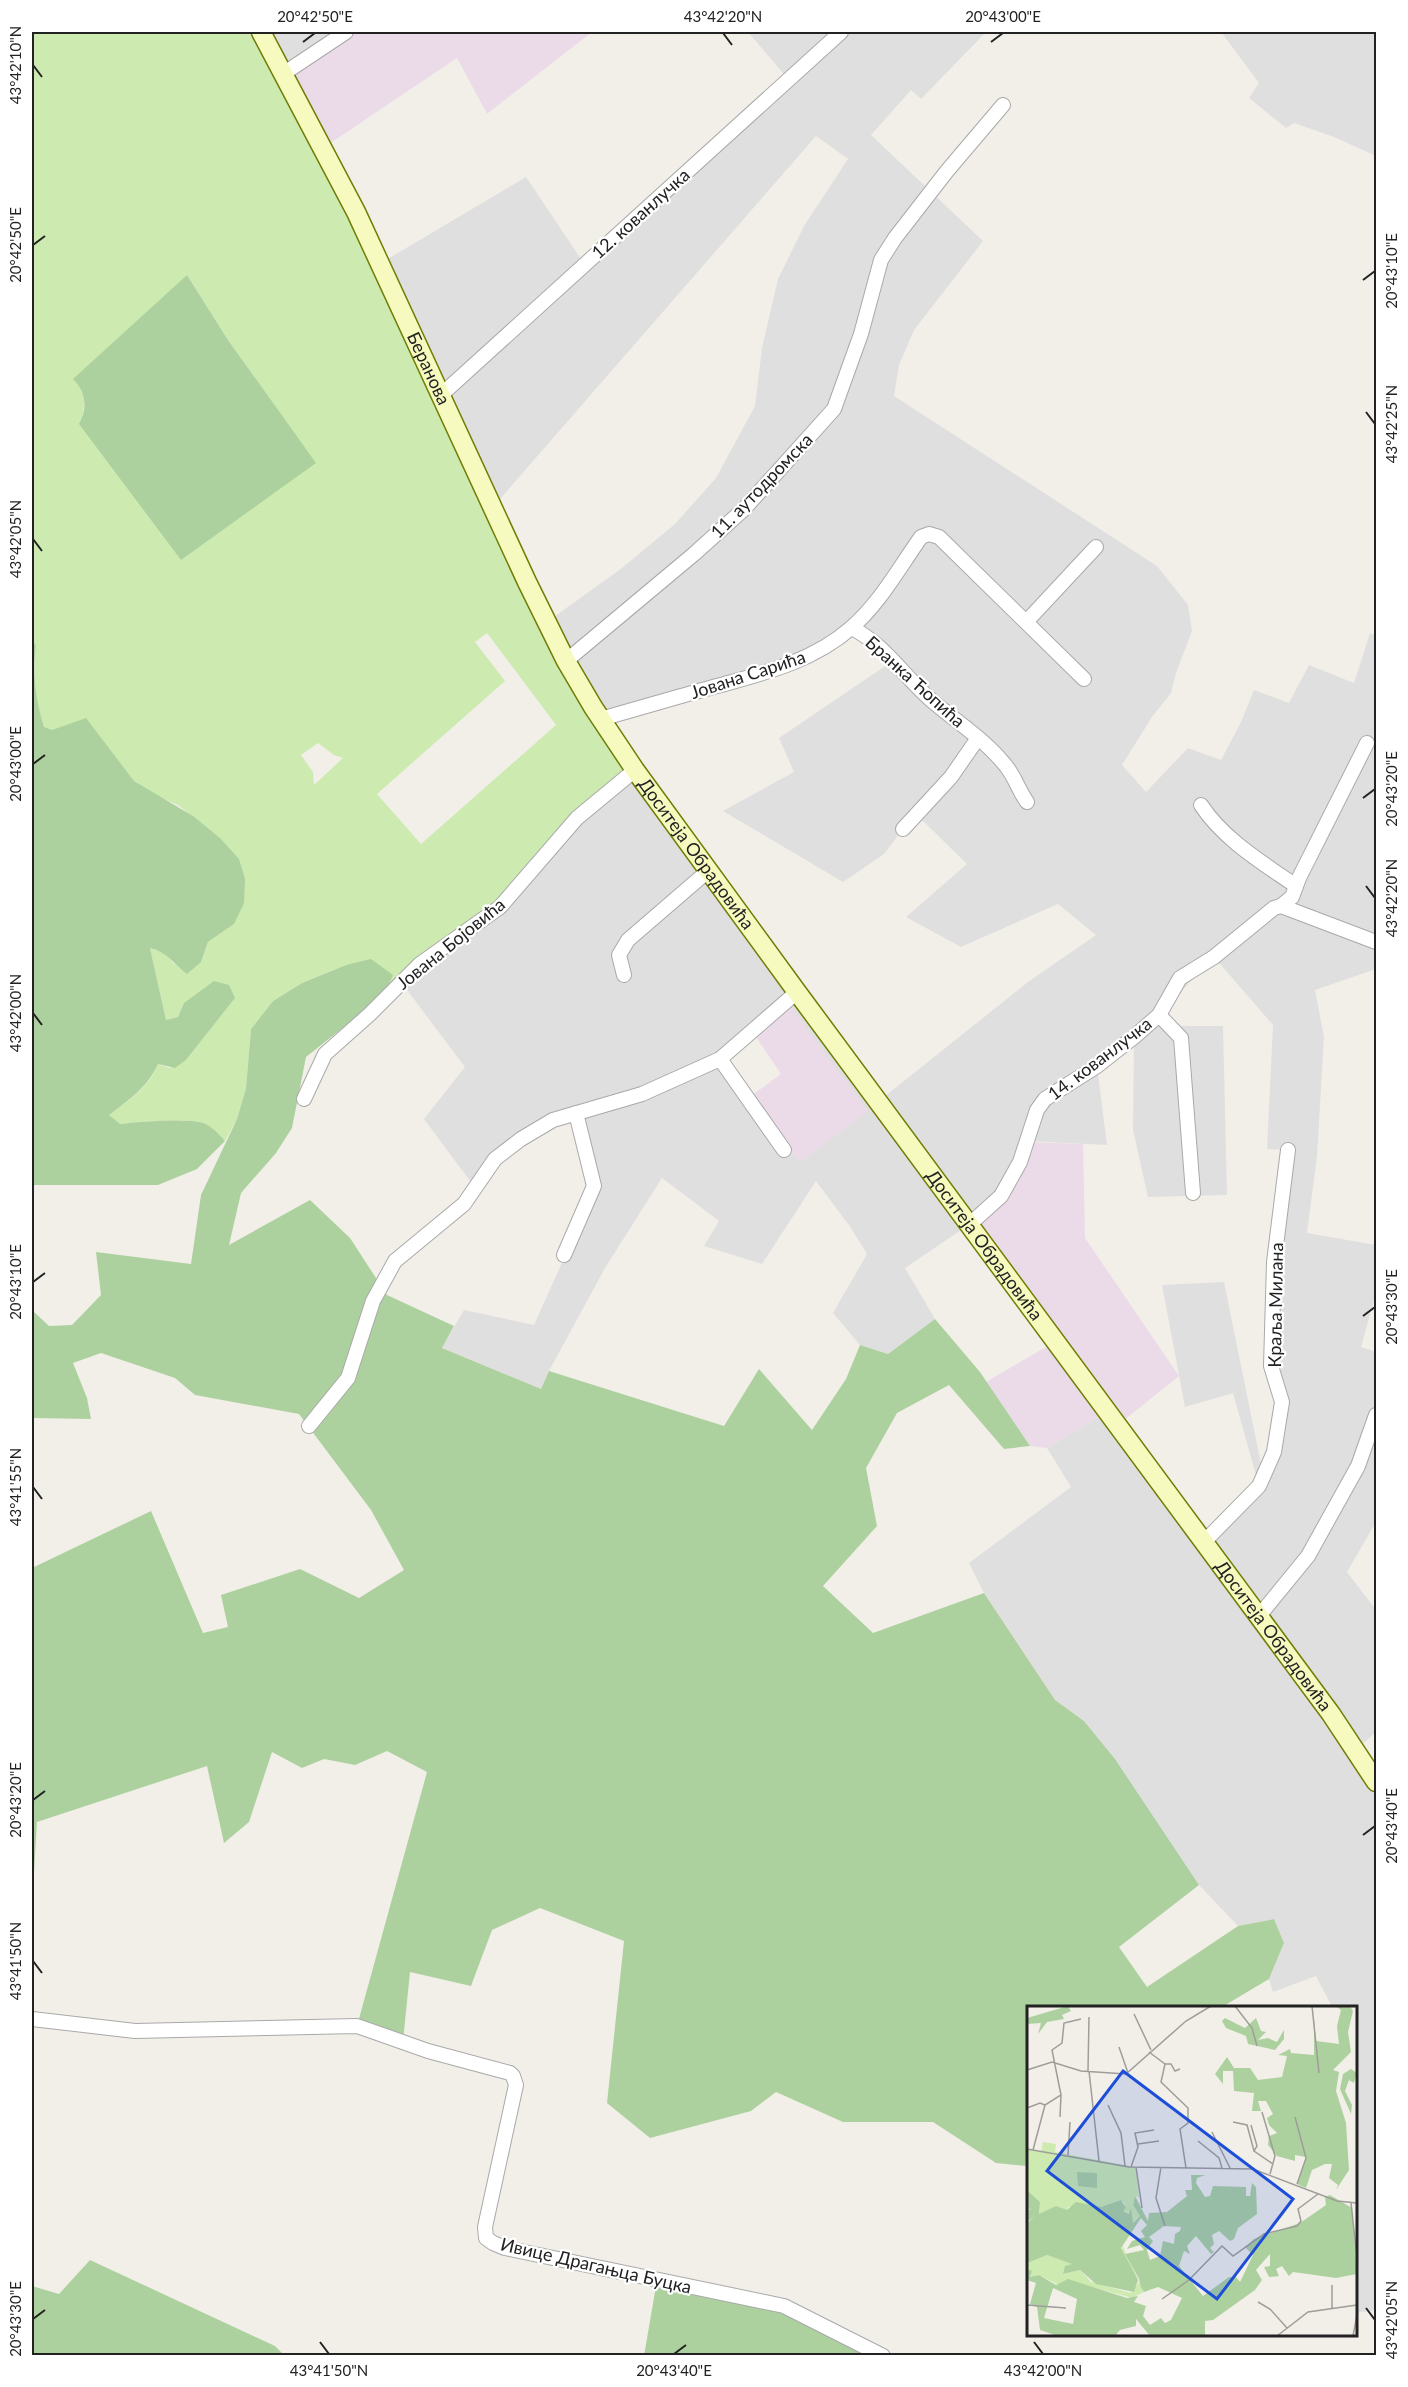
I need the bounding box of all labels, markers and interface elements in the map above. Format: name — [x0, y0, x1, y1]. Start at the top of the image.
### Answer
text: 20°42'50"E — [277, 7, 353, 25]
text: 43°42'20"N — [684, 7, 762, 25]
text: 20°43'00"E — [965, 7, 1041, 25]
text: 43°42'10"N — [6, 26, 24, 104]
street label: 12. кованлучка — [587, 164, 694, 263]
text: 20°42'50"E — [6, 207, 24, 283]
text: 20°43'10"E — [1382, 233, 1400, 309]
street label: Беранова — [403, 328, 456, 408]
text: 43°42'25"N — [1382, 385, 1400, 463]
street label: 11. аутодромска — [706, 428, 817, 542]
text: 43°42'05"N — [6, 500, 24, 578]
street label: Бранка Ћопића — [861, 631, 970, 732]
street label: Јована Сарића — [687, 645, 808, 703]
text: 20°43'00"E — [6, 726, 24, 802]
text: 20°43'20"E — [1382, 751, 1400, 827]
street label: Доситеја Обрадовића — [634, 773, 760, 933]
text: 43°42'20"N — [1382, 859, 1400, 937]
street label: Јована Бојовића — [392, 893, 509, 994]
text: 43°42'00"N — [6, 974, 24, 1052]
street label: 14. кованлучка — [1043, 1012, 1156, 1104]
street label: Доситеја Обрадовића — [922, 1165, 1048, 1324]
street label: Краља Милана — [1263, 1242, 1287, 1368]
text: 20°43'10"E — [6, 1244, 24, 1320]
text: 20°43'30"E — [1382, 1269, 1400, 1345]
text: 43°41'55"N — [6, 1448, 24, 1526]
street label: Доситеја Обрадовића — [1211, 1555, 1337, 1715]
text: 20°43'20"E — [6, 1762, 24, 1838]
text: 20°43'40"E — [1382, 1788, 1400, 1864]
text: 43°41'50"N — [6, 1922, 24, 2000]
inset map — [1027, 2006, 1357, 2336]
street label: Ивице Драгањца Буцка — [499, 2232, 694, 2298]
text: 20°43'30"E — [6, 2281, 24, 2357]
text: 43°42'05"N — [1382, 2281, 1400, 2359]
text: 43°41'50"N — [290, 2361, 368, 2379]
text: 20°43'40"E — [636, 2361, 712, 2379]
text: 43°42'00"N — [1004, 2361, 1082, 2379]

